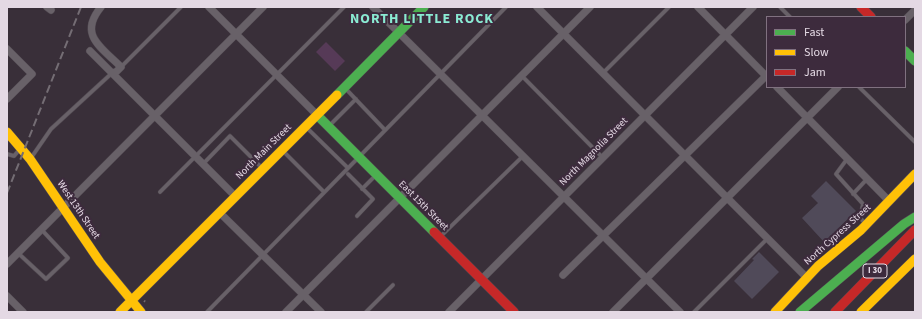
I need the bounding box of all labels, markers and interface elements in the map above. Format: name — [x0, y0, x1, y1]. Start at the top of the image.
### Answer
district label: NORTH LITTLE ROCK — [350, 12, 494, 28]
legend — [766, 16, 906, 88]
text: Fast — [804, 24, 824, 41]
text: Slow — [804, 44, 829, 61]
text: Jam — [804, 64, 826, 81]
street label: North Magnolia Street — [557, 115, 631, 189]
street label: North Main Street — [234, 122, 294, 182]
street label: West 13th Street — [54, 178, 102, 242]
street label: East 15th Street — [396, 179, 450, 233]
street label: North Cypress Street — [802, 202, 874, 268]
road number: I 30 — [863, 264, 887, 278]

